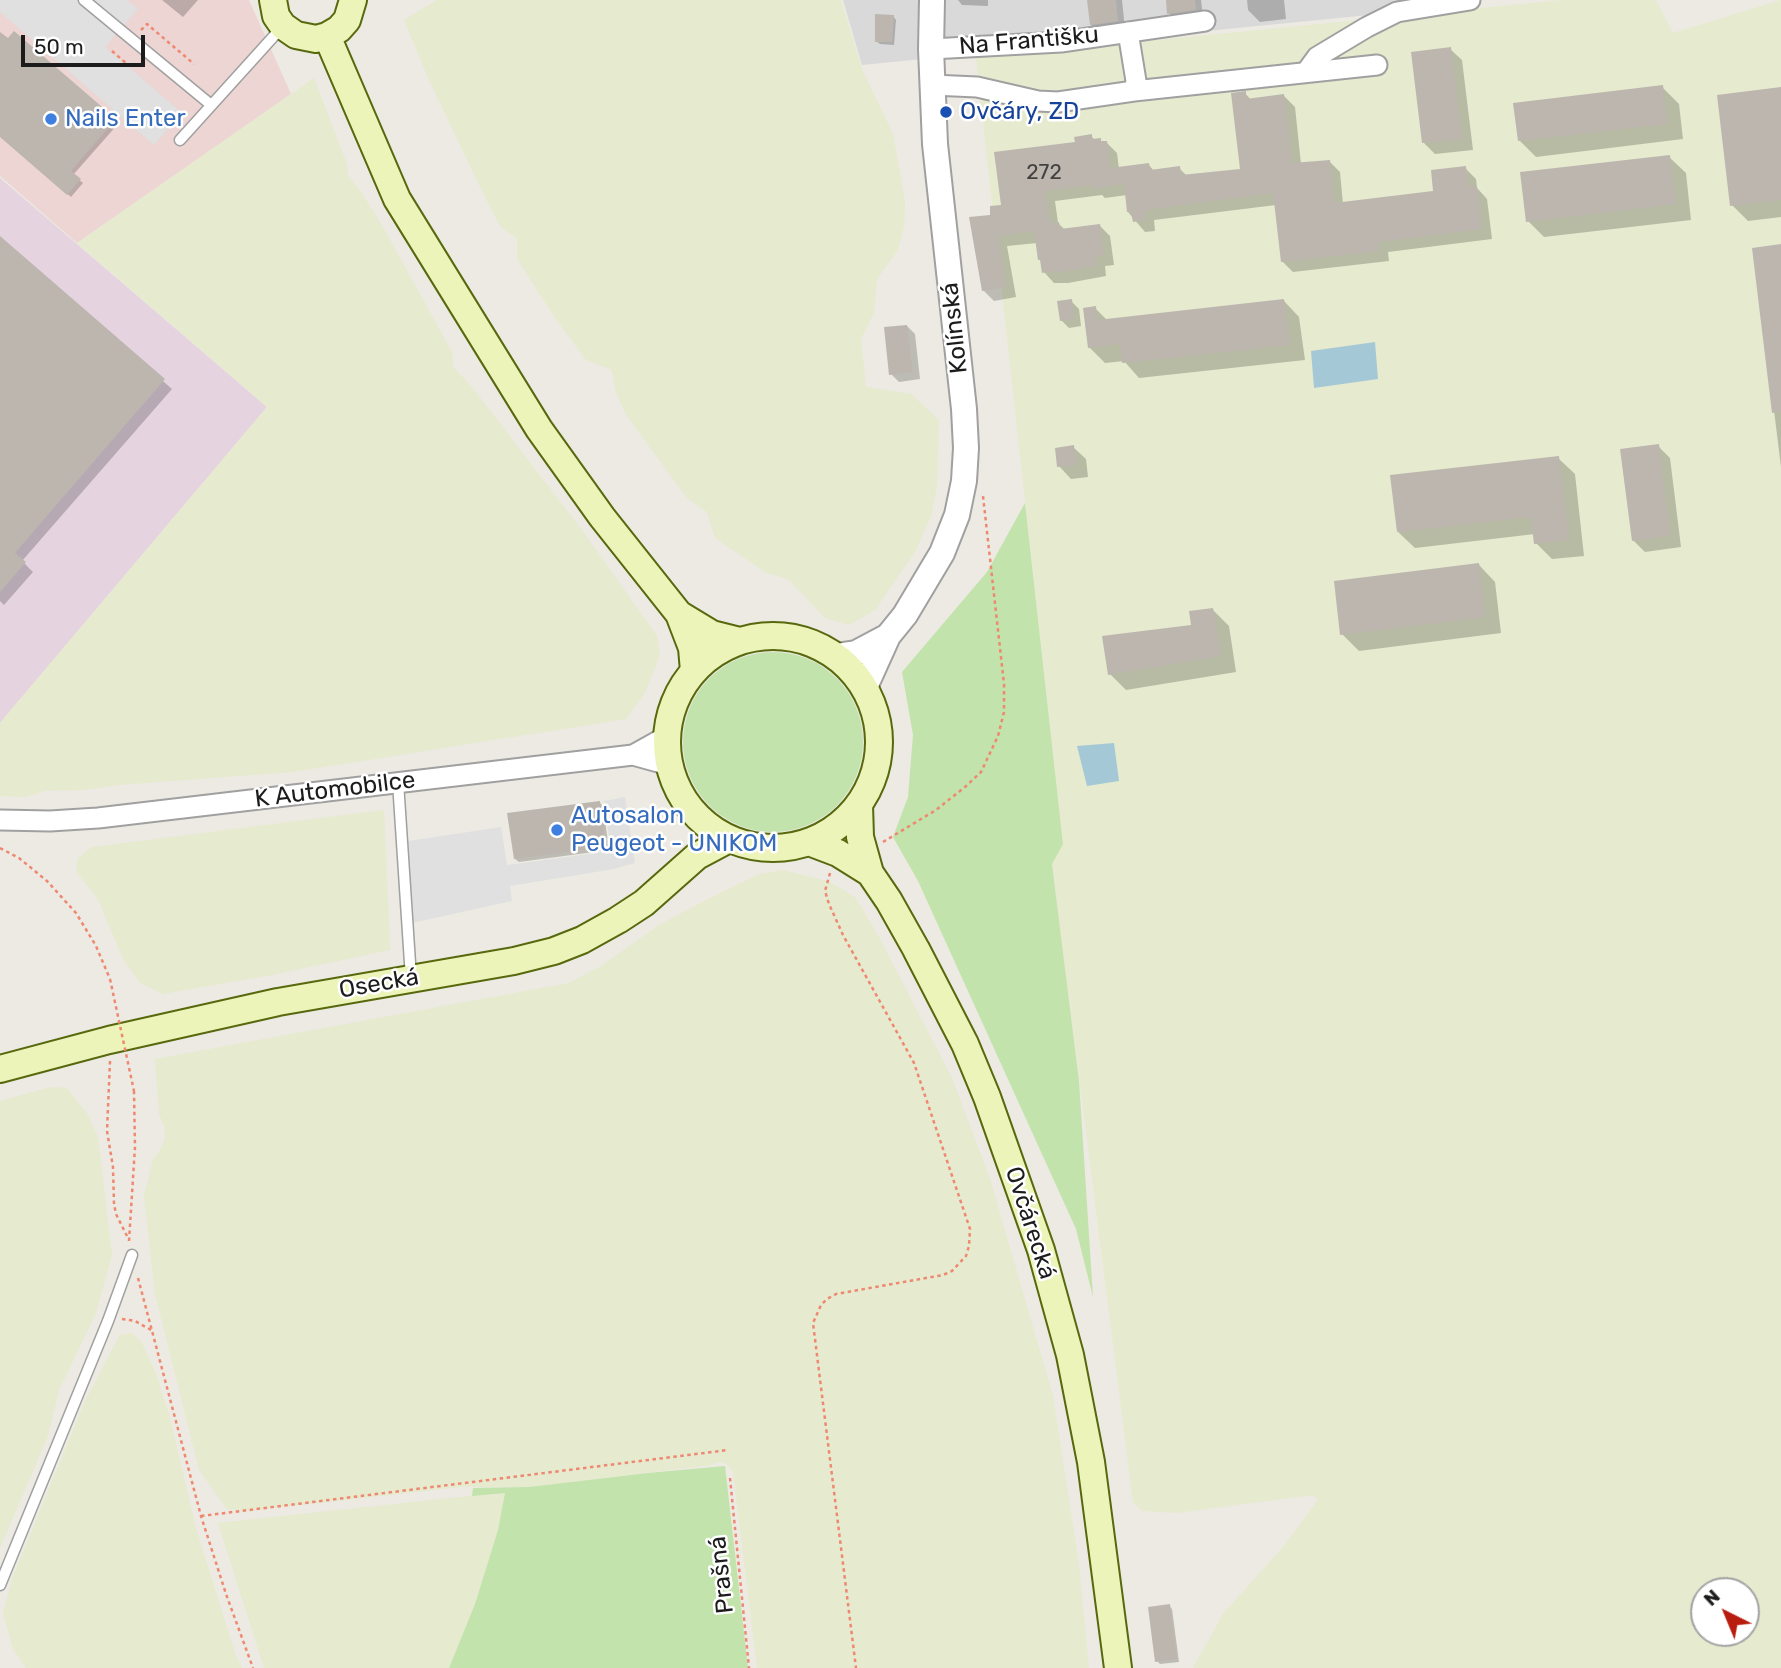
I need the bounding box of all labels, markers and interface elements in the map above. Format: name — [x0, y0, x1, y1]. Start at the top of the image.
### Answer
scale bar — [24, 21, 149, 65]
street label: Na Františku — [958, 21, 1100, 61]
text: 50 m — [34, 34, 84, 59]
place label: Ovčáry, ZD — [960, 98, 1079, 126]
marker: Ovčáry, ZD — [938, 104, 954, 120]
place label: Nails Enter — [65, 105, 186, 133]
marker: Nails Enter — [43, 111, 59, 127]
house number: 272 — [1026, 160, 1062, 186]
street label: Kolínská — [936, 281, 974, 375]
street label: K Automobilce — [253, 766, 417, 814]
place label: Autosalon Peugeot - UNIKOM — [571, 802, 777, 858]
marker: Autosalon Peugeot - UNIKOM — [549, 822, 565, 838]
street label: Osecká — [337, 963, 421, 1005]
street label: Ovčárecká — [998, 1163, 1062, 1283]
street label: Prašná — [704, 1535, 740, 1615]
north arrow — [1690, 1577, 1760, 1647]
text: N — [1699, 1585, 1725, 1611]

